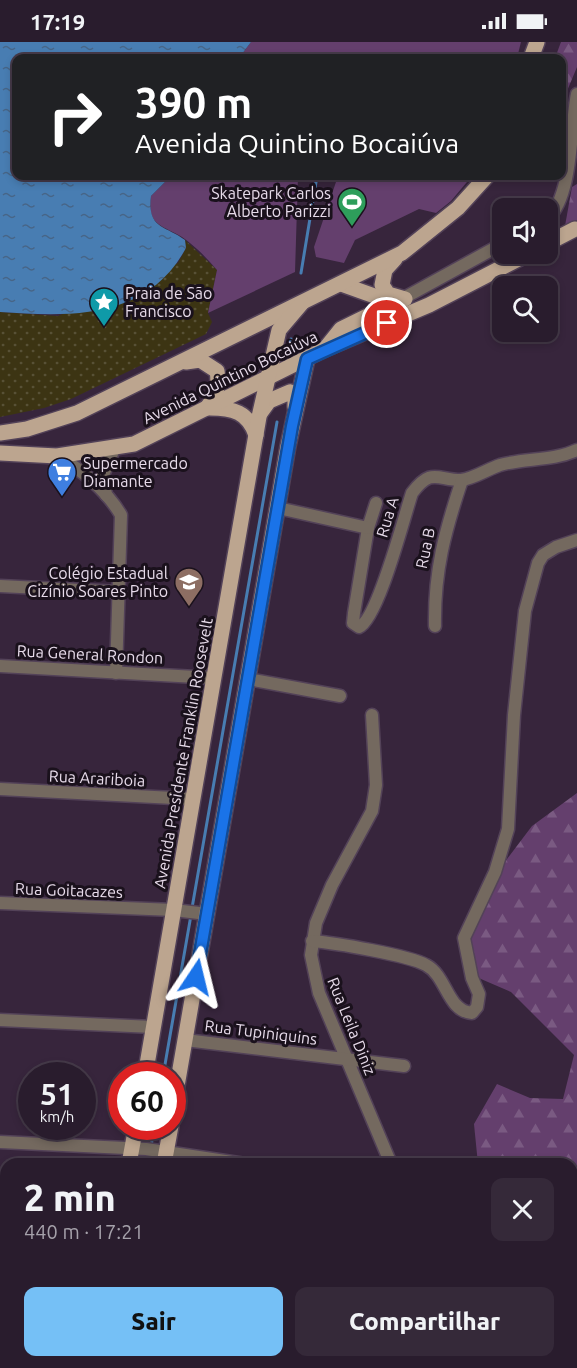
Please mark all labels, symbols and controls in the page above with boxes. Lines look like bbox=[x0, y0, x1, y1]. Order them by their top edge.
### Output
text: 17:19 bbox=[30, 9, 85, 34]
icon: right bbox=[36, 78, 114, 156]
text: 390 m bbox=[135, 79, 252, 126]
text: Avenida Quintino Bocaiúva bbox=[135, 128, 459, 158]
place label: Skatepark Carlos Alberto Parizzi bbox=[211, 184, 331, 220]
sports icon: Skatepark Carlos Alberto Parizzi bbox=[336, 186, 368, 228]
map controls bbox=[492, 198, 558, 342]
button: sound bbox=[492, 198, 558, 264]
button: search bbox=[492, 276, 558, 342]
place label: Praia de São Francisco bbox=[125, 284, 212, 320]
place icon: Praia de São Francisco bbox=[88, 286, 120, 328]
pin bbox=[361, 297, 412, 348]
icon: arrive bbox=[370, 306, 403, 339]
street label: Avenida Quintino Bocaiúva bbox=[140, 327, 320, 427]
place label: Supermercado Diamante bbox=[83, 454, 188, 490]
supermarket icon: Supermercado Diamante bbox=[46, 456, 78, 498]
street label: Rua A bbox=[372, 494, 402, 539]
street label: Rua B bbox=[412, 526, 438, 570]
place label: Colégio Estadual Cizínio Soares Pinto bbox=[27, 564, 168, 600]
school or university icon: Colégio Estadual Cizínio Soares Pinto bbox=[173, 566, 205, 608]
street label: Avenida Presidente Franklin Roosevelt bbox=[150, 616, 216, 890]
street label: Rua General Rondon bbox=[16, 641, 164, 667]
street label: Rua Arariboia bbox=[48, 766, 146, 790]
street label: Rua Goitacazes bbox=[15, 879, 123, 901]
position arrow bbox=[164, 945, 228, 1009]
street label: Rua Leila Diniz bbox=[324, 975, 380, 1077]
street label: Rua Tupiniquins bbox=[204, 1016, 318, 1048]
speed limit sign: 60 bbox=[108, 1062, 186, 1140]
text: 51 bbox=[40, 1077, 74, 1111]
text: km/h bbox=[40, 1108, 74, 1125]
text: 2 min bbox=[24, 1177, 116, 1218]
button: close bbox=[491, 1178, 554, 1241]
text: 440 m · 17:21 bbox=[24, 1220, 144, 1243]
button: Sair bbox=[24, 1287, 283, 1356]
button: Compartilhar bbox=[295, 1287, 554, 1356]

